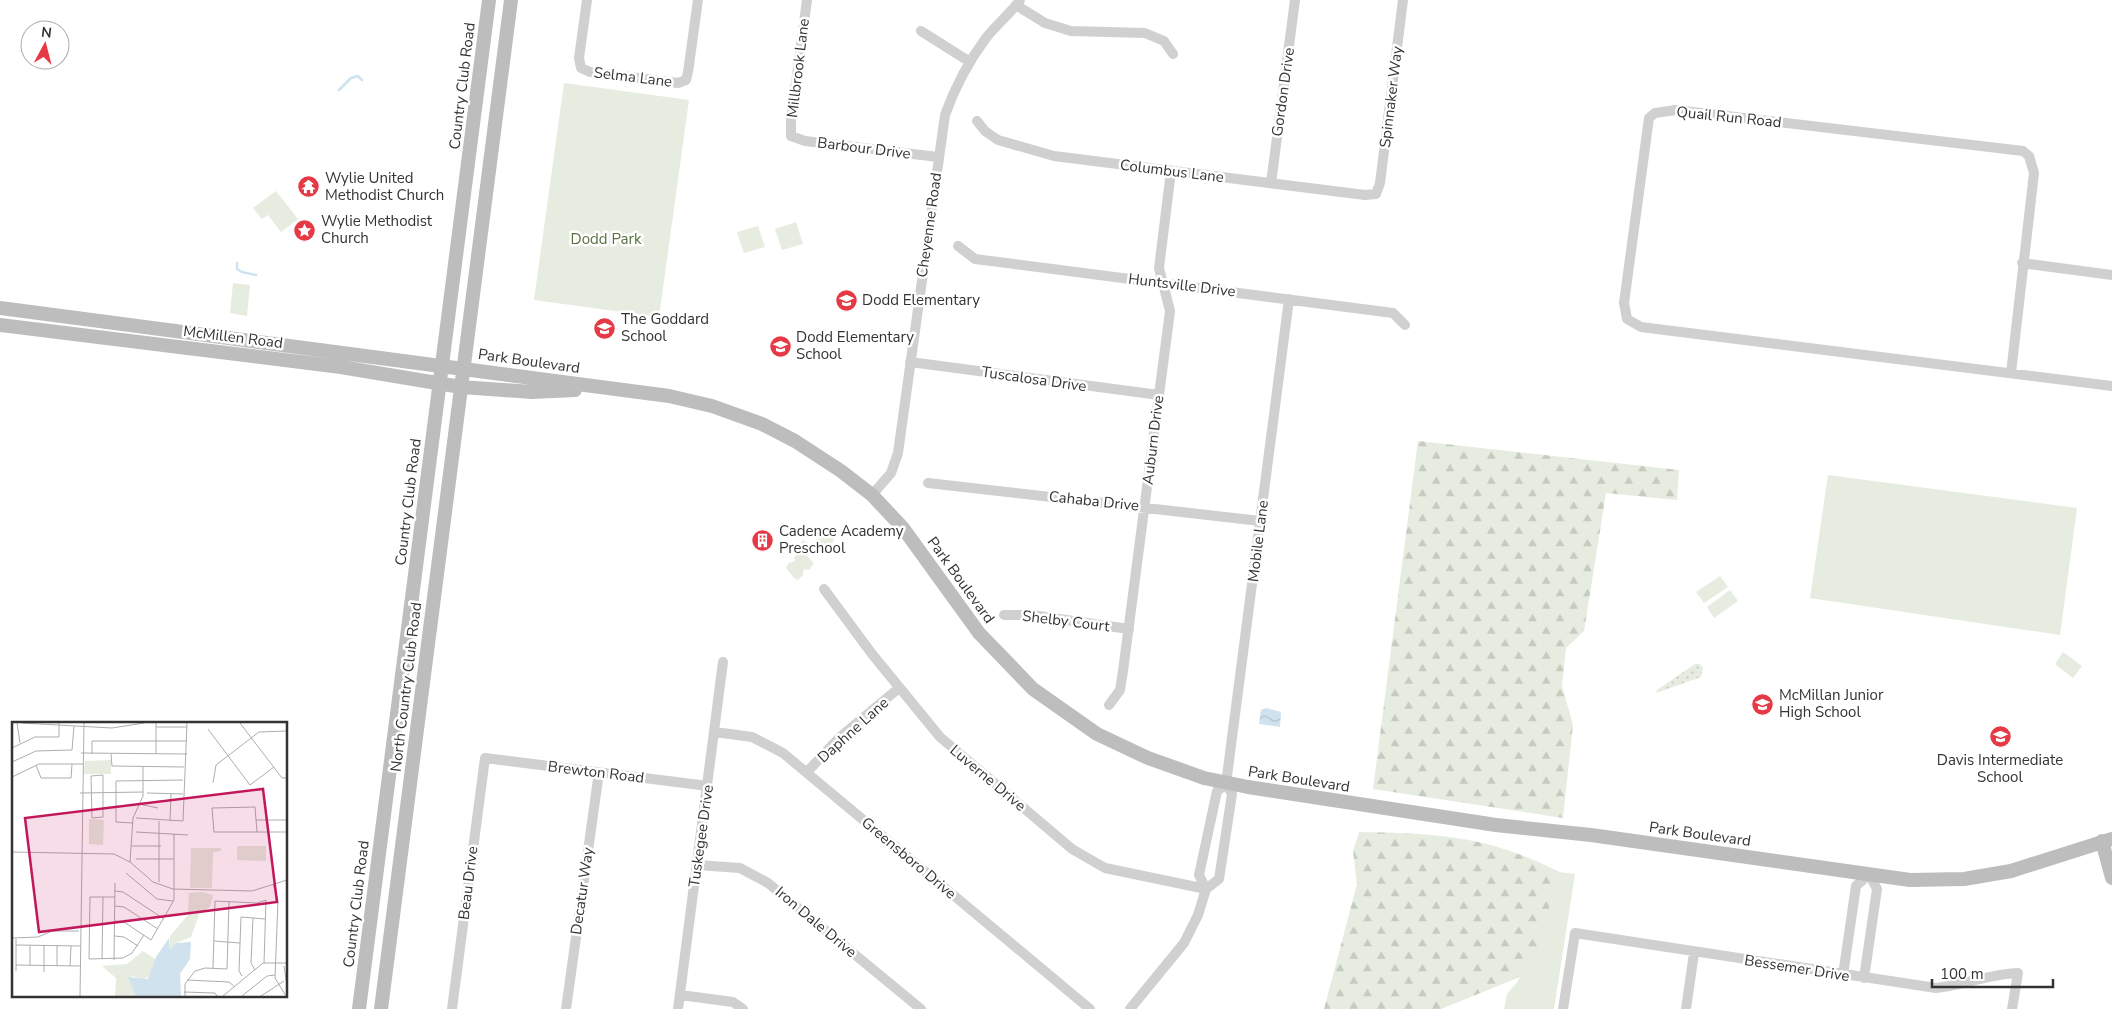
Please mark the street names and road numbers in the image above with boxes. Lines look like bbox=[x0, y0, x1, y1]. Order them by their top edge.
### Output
street label: Millbrook Lane bbox=[782, 17, 814, 119]
street label: Country Club Road bbox=[444, 21, 480, 151]
street label: Spinnaker Way bbox=[1375, 45, 1407, 149]
street label: Gordon Drive bbox=[1267, 46, 1299, 138]
street label: Selma Lane bbox=[593, 62, 673, 92]
street label: Quail Run Road bbox=[1676, 102, 1782, 132]
street label: Barbour Drive bbox=[816, 132, 912, 164]
street label: Columbus Lane bbox=[1119, 155, 1225, 187]
street label: Cheyenne Road bbox=[912, 171, 946, 279]
street label: Huntsville Drive bbox=[1127, 268, 1237, 302]
street label: McMillen Road bbox=[182, 321, 284, 353]
street label: Park Boulevard bbox=[477, 344, 581, 378]
street label: Tuscalosa Drive bbox=[980, 362, 1088, 396]
street label: Auburn Drive bbox=[1138, 394, 1168, 486]
street label: Country Club Road bbox=[390, 437, 426, 567]
street label: Cahaba Drive bbox=[1048, 486, 1140, 516]
street label: Mobile Lane bbox=[1243, 499, 1273, 583]
street label: Park Boulevard bbox=[923, 533, 999, 627]
street label: North Country Club Road bbox=[386, 601, 426, 773]
street label: Shelby Court bbox=[1021, 606, 1111, 636]
street label: Daphne Lane bbox=[813, 693, 893, 767]
street label: Luverne Drive bbox=[946, 740, 1030, 816]
street label: Brewton Road bbox=[547, 756, 645, 788]
street label: Park Boulevard bbox=[1247, 761, 1351, 797]
street label: Tuskegee Drive bbox=[684, 784, 718, 888]
street label: Greensboro Drive bbox=[857, 812, 961, 904]
street label: Park Boulevard bbox=[1648, 817, 1752, 851]
street label: Country Club Road bbox=[338, 839, 374, 969]
street label: Beau Drive bbox=[454, 845, 482, 921]
street label: Decatur Way bbox=[566, 846, 598, 936]
street label: Iron Dale Drive bbox=[771, 882, 861, 962]
street label: Bessemer Drive bbox=[1743, 950, 1851, 986]

